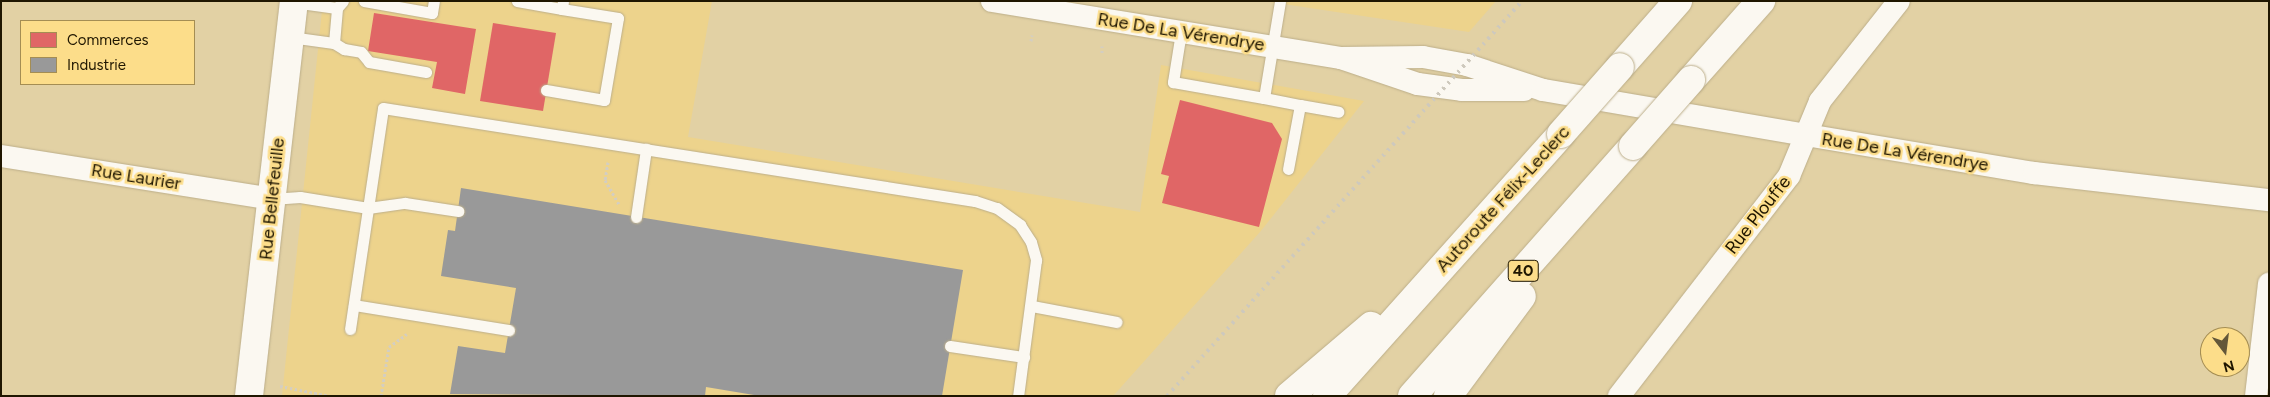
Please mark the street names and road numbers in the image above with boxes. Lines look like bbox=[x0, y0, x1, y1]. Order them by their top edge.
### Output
street label: Rue De La Vérendrye bbox=[1096, 8, 1266, 56]
street label: Autoroute Félix-Leclerc bbox=[1432, 121, 1574, 277]
street label: Rue De La Vérendrye bbox=[1820, 128, 1990, 176]
street label: Rue Bellefeuille bbox=[255, 137, 289, 261]
street label: Rue Laurier bbox=[90, 159, 182, 195]
street label: Rue Plouffe bbox=[1721, 172, 1795, 258]
road number: 40 bbox=[1507, 258, 1539, 284]

